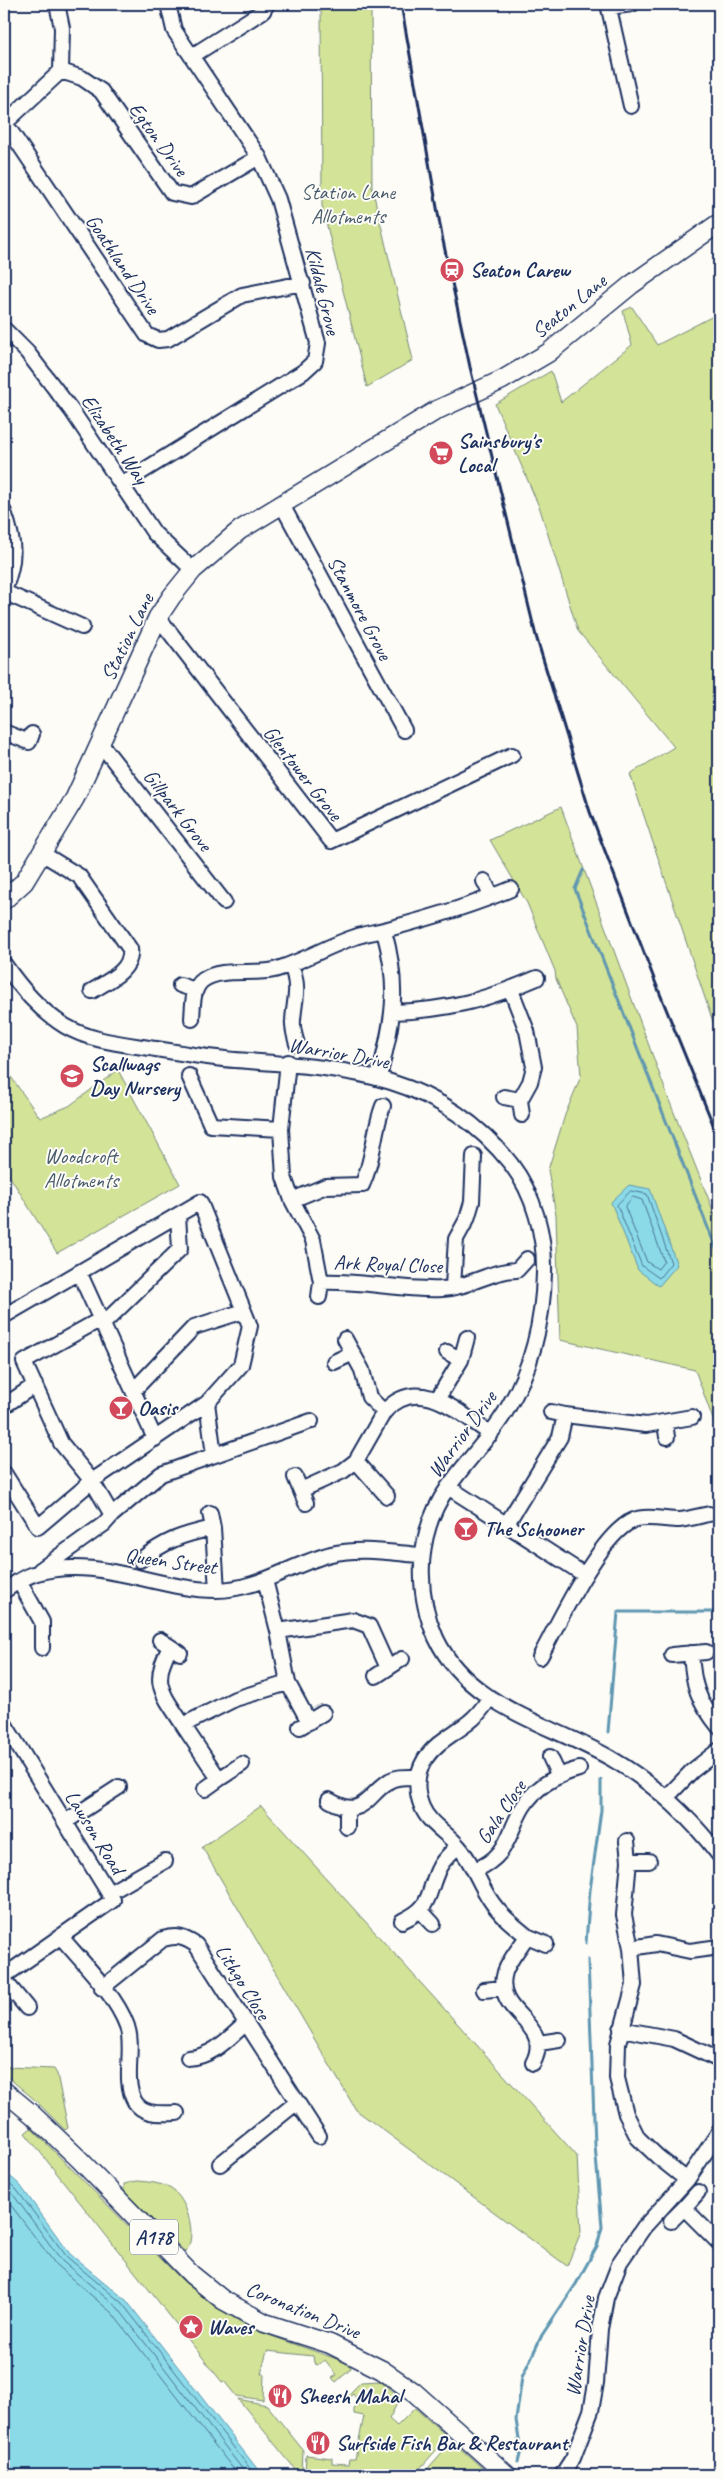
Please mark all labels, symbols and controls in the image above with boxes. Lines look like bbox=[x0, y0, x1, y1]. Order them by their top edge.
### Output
street label: Egton Drive bbox=[123, 97, 195, 182]
park label: Station Lane Allotments bbox=[301, 179, 396, 229]
street label: Goathland Drive bbox=[80, 209, 167, 320]
street label: Kildale Grove bbox=[300, 245, 347, 339]
station icon: Seaton Carew bbox=[439, 257, 465, 283]
place label: Seaton Carew bbox=[470, 257, 572, 283]
street label: Seaton Lane bbox=[526, 267, 612, 344]
street label: Elizabeth Way bbox=[76, 389, 155, 490]
place label: Sainsbury's Local bbox=[458, 428, 543, 478]
supermarket icon: Sainsbury's Local bbox=[428, 440, 454, 466]
street label: Stanmore Grove bbox=[322, 552, 399, 665]
street label: Station Lane bbox=[95, 588, 160, 685]
street label: Glentower Grove bbox=[258, 720, 349, 827]
street label: Gillpark Grove bbox=[138, 764, 219, 858]
street label: Warrior Drive bbox=[287, 1031, 392, 1075]
place label: Scallwags Day Nursery bbox=[90, 1051, 182, 1102]
school or university icon: Scallwags Day Nursery bbox=[59, 1063, 85, 1089]
park label: Woodcroft Allotments bbox=[44, 1143, 120, 1193]
street label: Ark Royal Close bbox=[333, 1249, 445, 1279]
street label: Warrior Drive bbox=[422, 1385, 503, 1483]
bar icon: Oasis bbox=[108, 1395, 134, 1421]
place label: Oasis bbox=[138, 1395, 179, 1421]
bar icon: The Schooner bbox=[453, 1516, 479, 1542]
place label: The Schooner bbox=[484, 1516, 586, 1542]
street label: Queen Street bbox=[124, 1542, 220, 1581]
street label: Gala Close bbox=[470, 1773, 533, 1849]
street label: Lawson Road bbox=[59, 1785, 133, 1882]
street label: Lithgo Close bbox=[210, 1939, 278, 2027]
road number: A178 bbox=[130, 2220, 178, 2254]
street label: Coronation Drive bbox=[242, 2275, 366, 2345]
street label: Warrior Drive bbox=[559, 2293, 601, 2398]
place icon: Waves bbox=[178, 2314, 204, 2340]
place label: Waves bbox=[208, 2314, 256, 2340]
restaurant icon: Sheesh Mahal bbox=[267, 2383, 293, 2409]
place label: Sheesh Mahal bbox=[298, 2383, 406, 2409]
restaurant icon: Surfside Fish Bar & Restaurant bbox=[305, 2430, 331, 2456]
place label: Surfside Fish Bar & Restaurant bbox=[336, 2430, 570, 2456]

